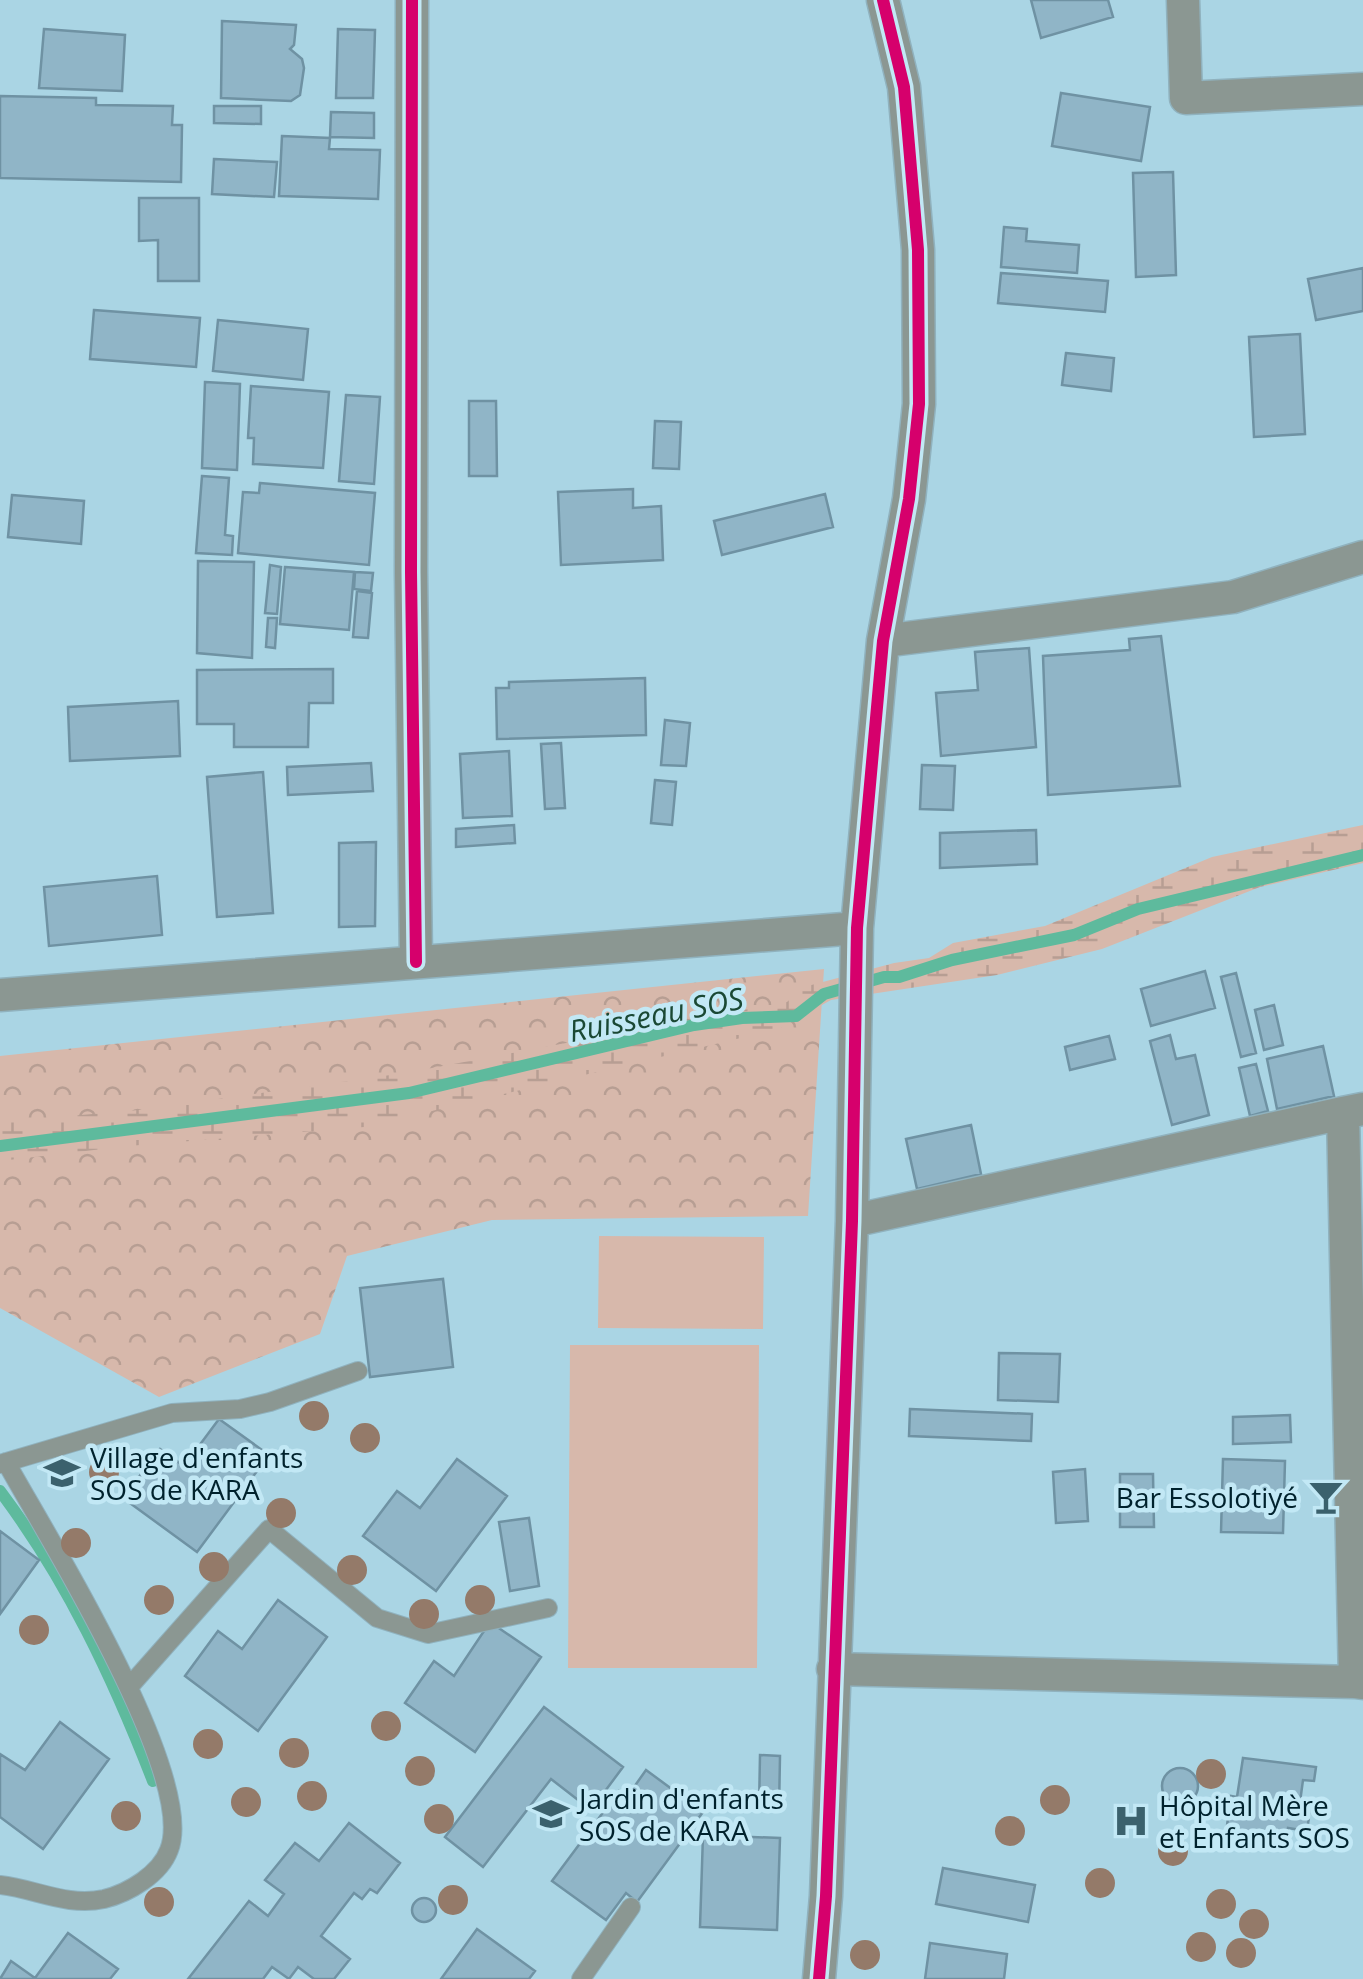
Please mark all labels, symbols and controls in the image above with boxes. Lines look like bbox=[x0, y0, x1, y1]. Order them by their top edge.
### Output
water label: Ruisseau SOS bbox=[565, 977, 748, 1051]
place label: Village d'enfants SOS de KARA bbox=[90, 1438, 303, 1508]
school or university icon: Village d'enfants SOS de KARA bbox=[43, 1454, 81, 1492]
place label: Bar Essolotiyé bbox=[1116, 1478, 1298, 1516]
bar icon: Bar Essolotiyé bbox=[1307, 1478, 1345, 1516]
place label: Jardin d'enfants SOS de KARA bbox=[576, 1779, 784, 1849]
place label: Hôpital Mère et Enfants SOS bbox=[1159, 1786, 1350, 1856]
school or university icon: Jardin d'enfants SOS de KARA bbox=[532, 1795, 570, 1833]
hospital icon: Hôpital Mère et Enfants SOS bbox=[1112, 1802, 1150, 1840]

